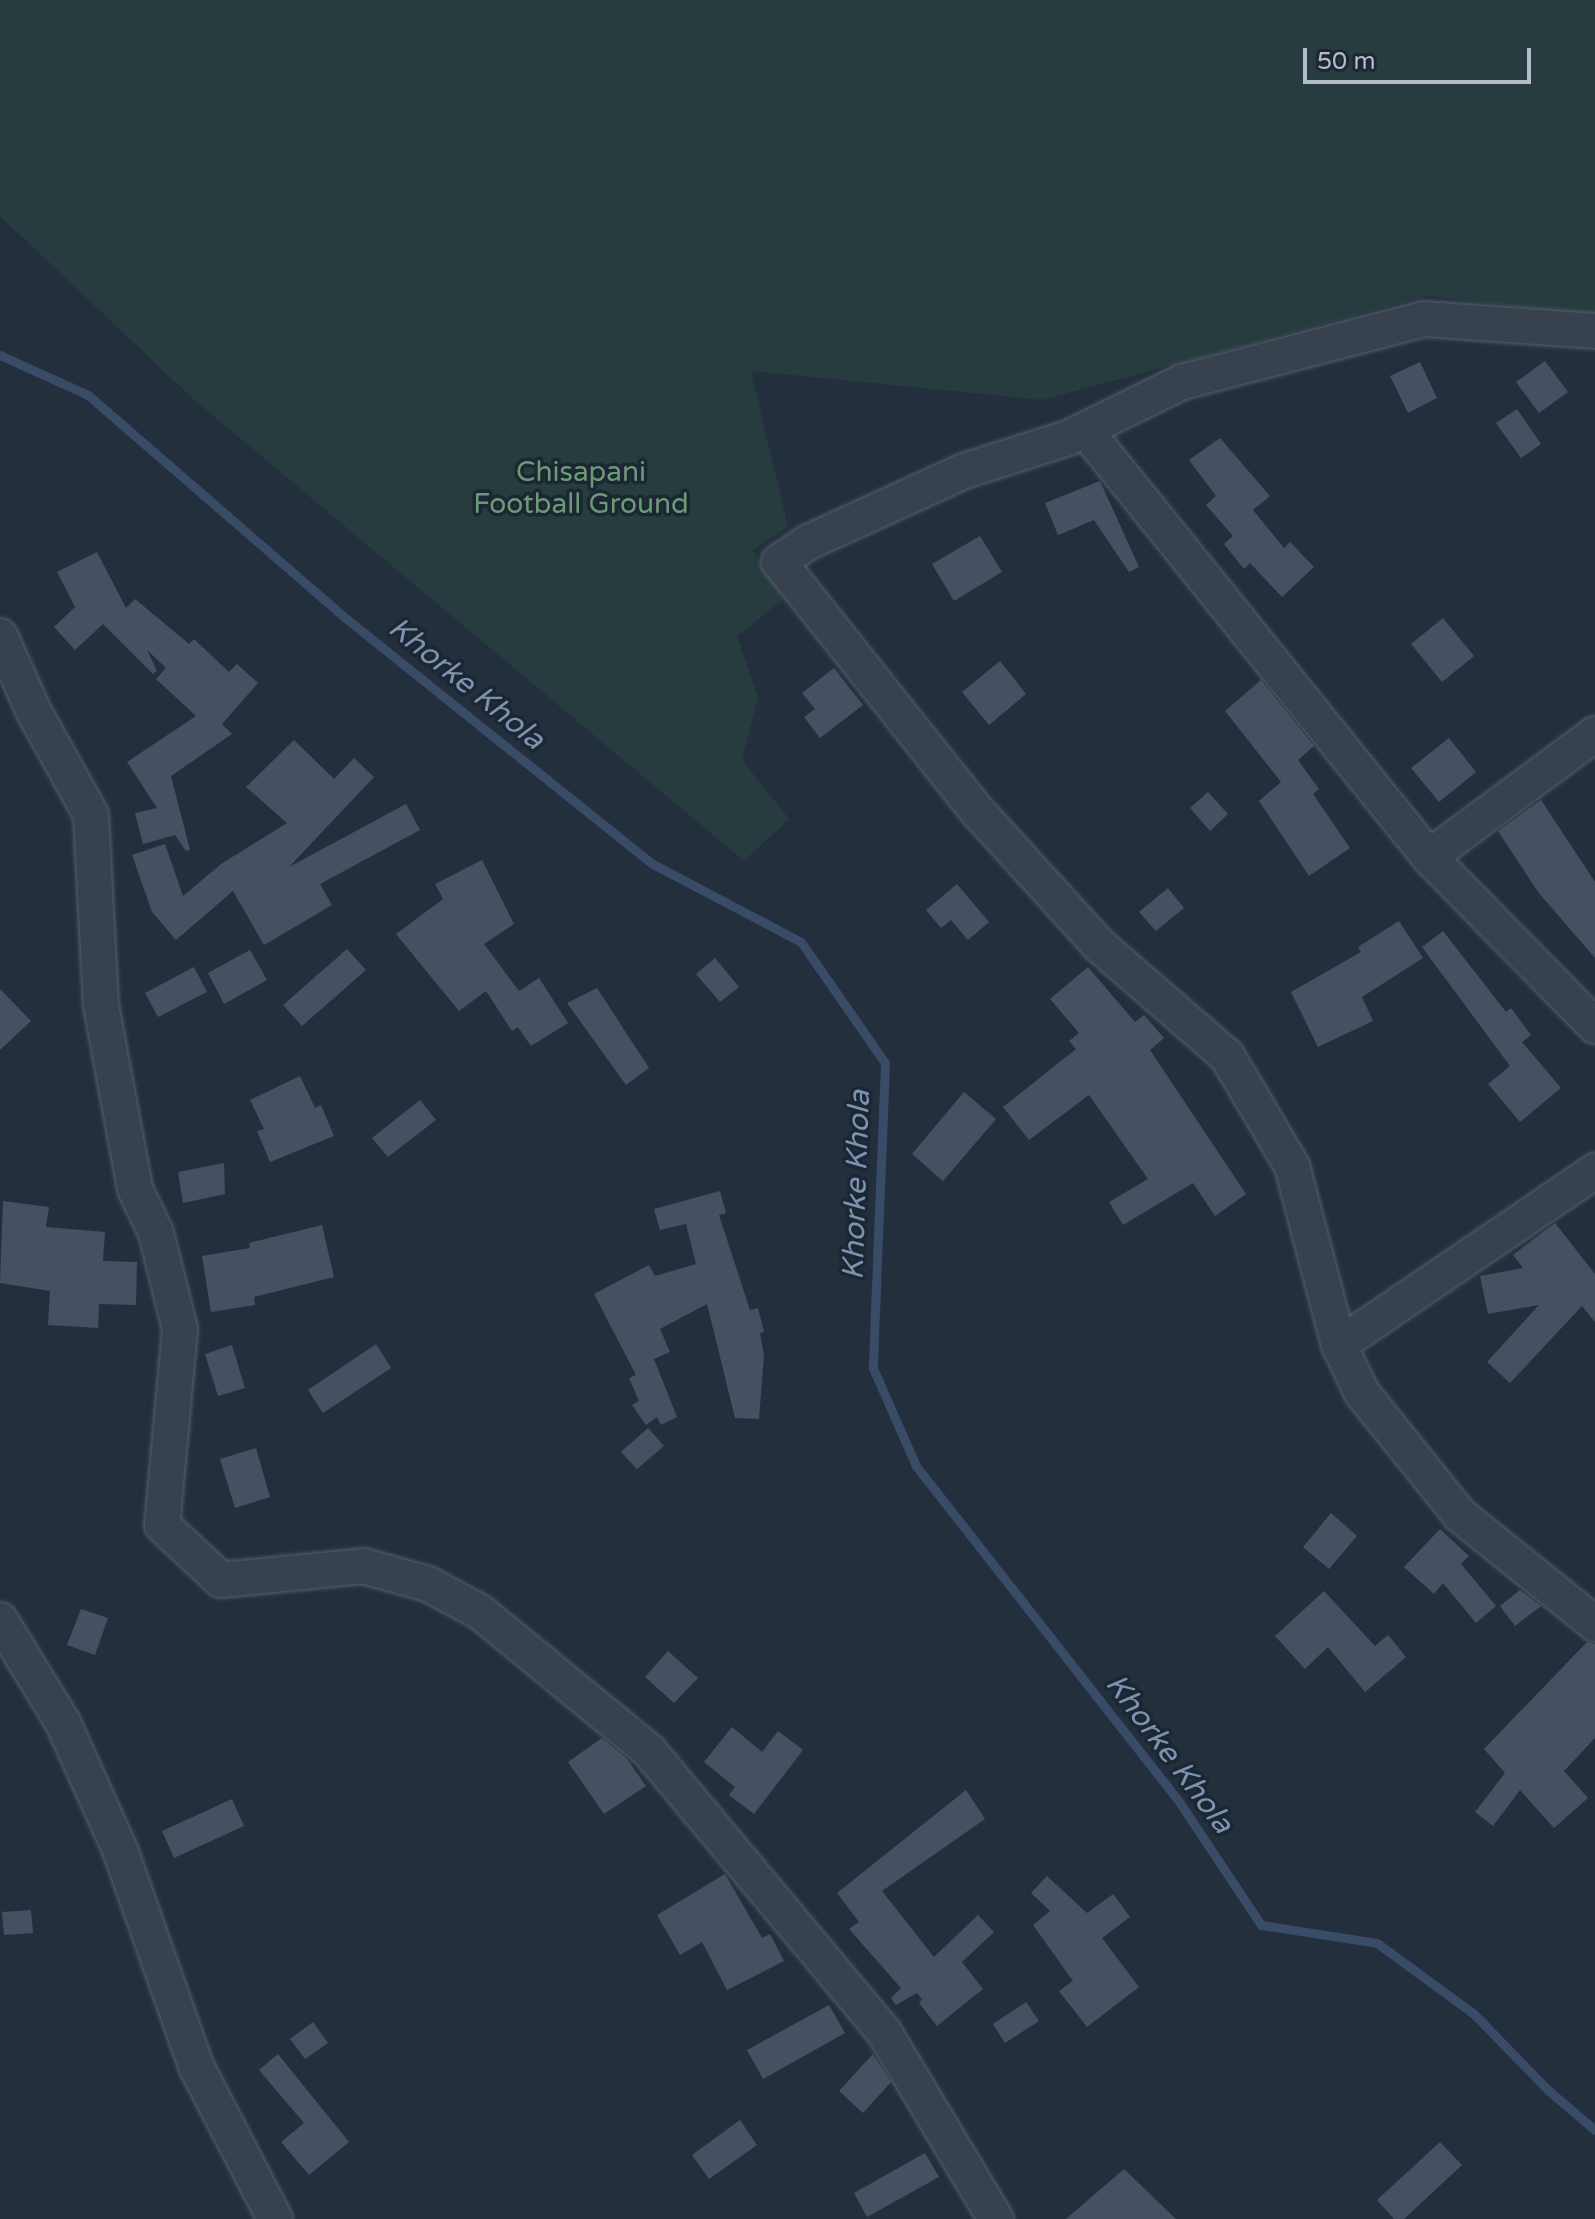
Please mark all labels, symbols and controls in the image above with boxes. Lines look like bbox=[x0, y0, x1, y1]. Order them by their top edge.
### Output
scale bar bbox=[1307, 32, 1535, 82]
text: 50 m bbox=[1317, 47, 1375, 76]
park label: Chisapani Football Ground bbox=[473, 455, 689, 521]
water label: Khorke Khola bbox=[381, 610, 551, 758]
water label: Khorke Khola bbox=[836, 1089, 878, 1281]
water label: Khorke Khola bbox=[1097, 1667, 1241, 1841]

